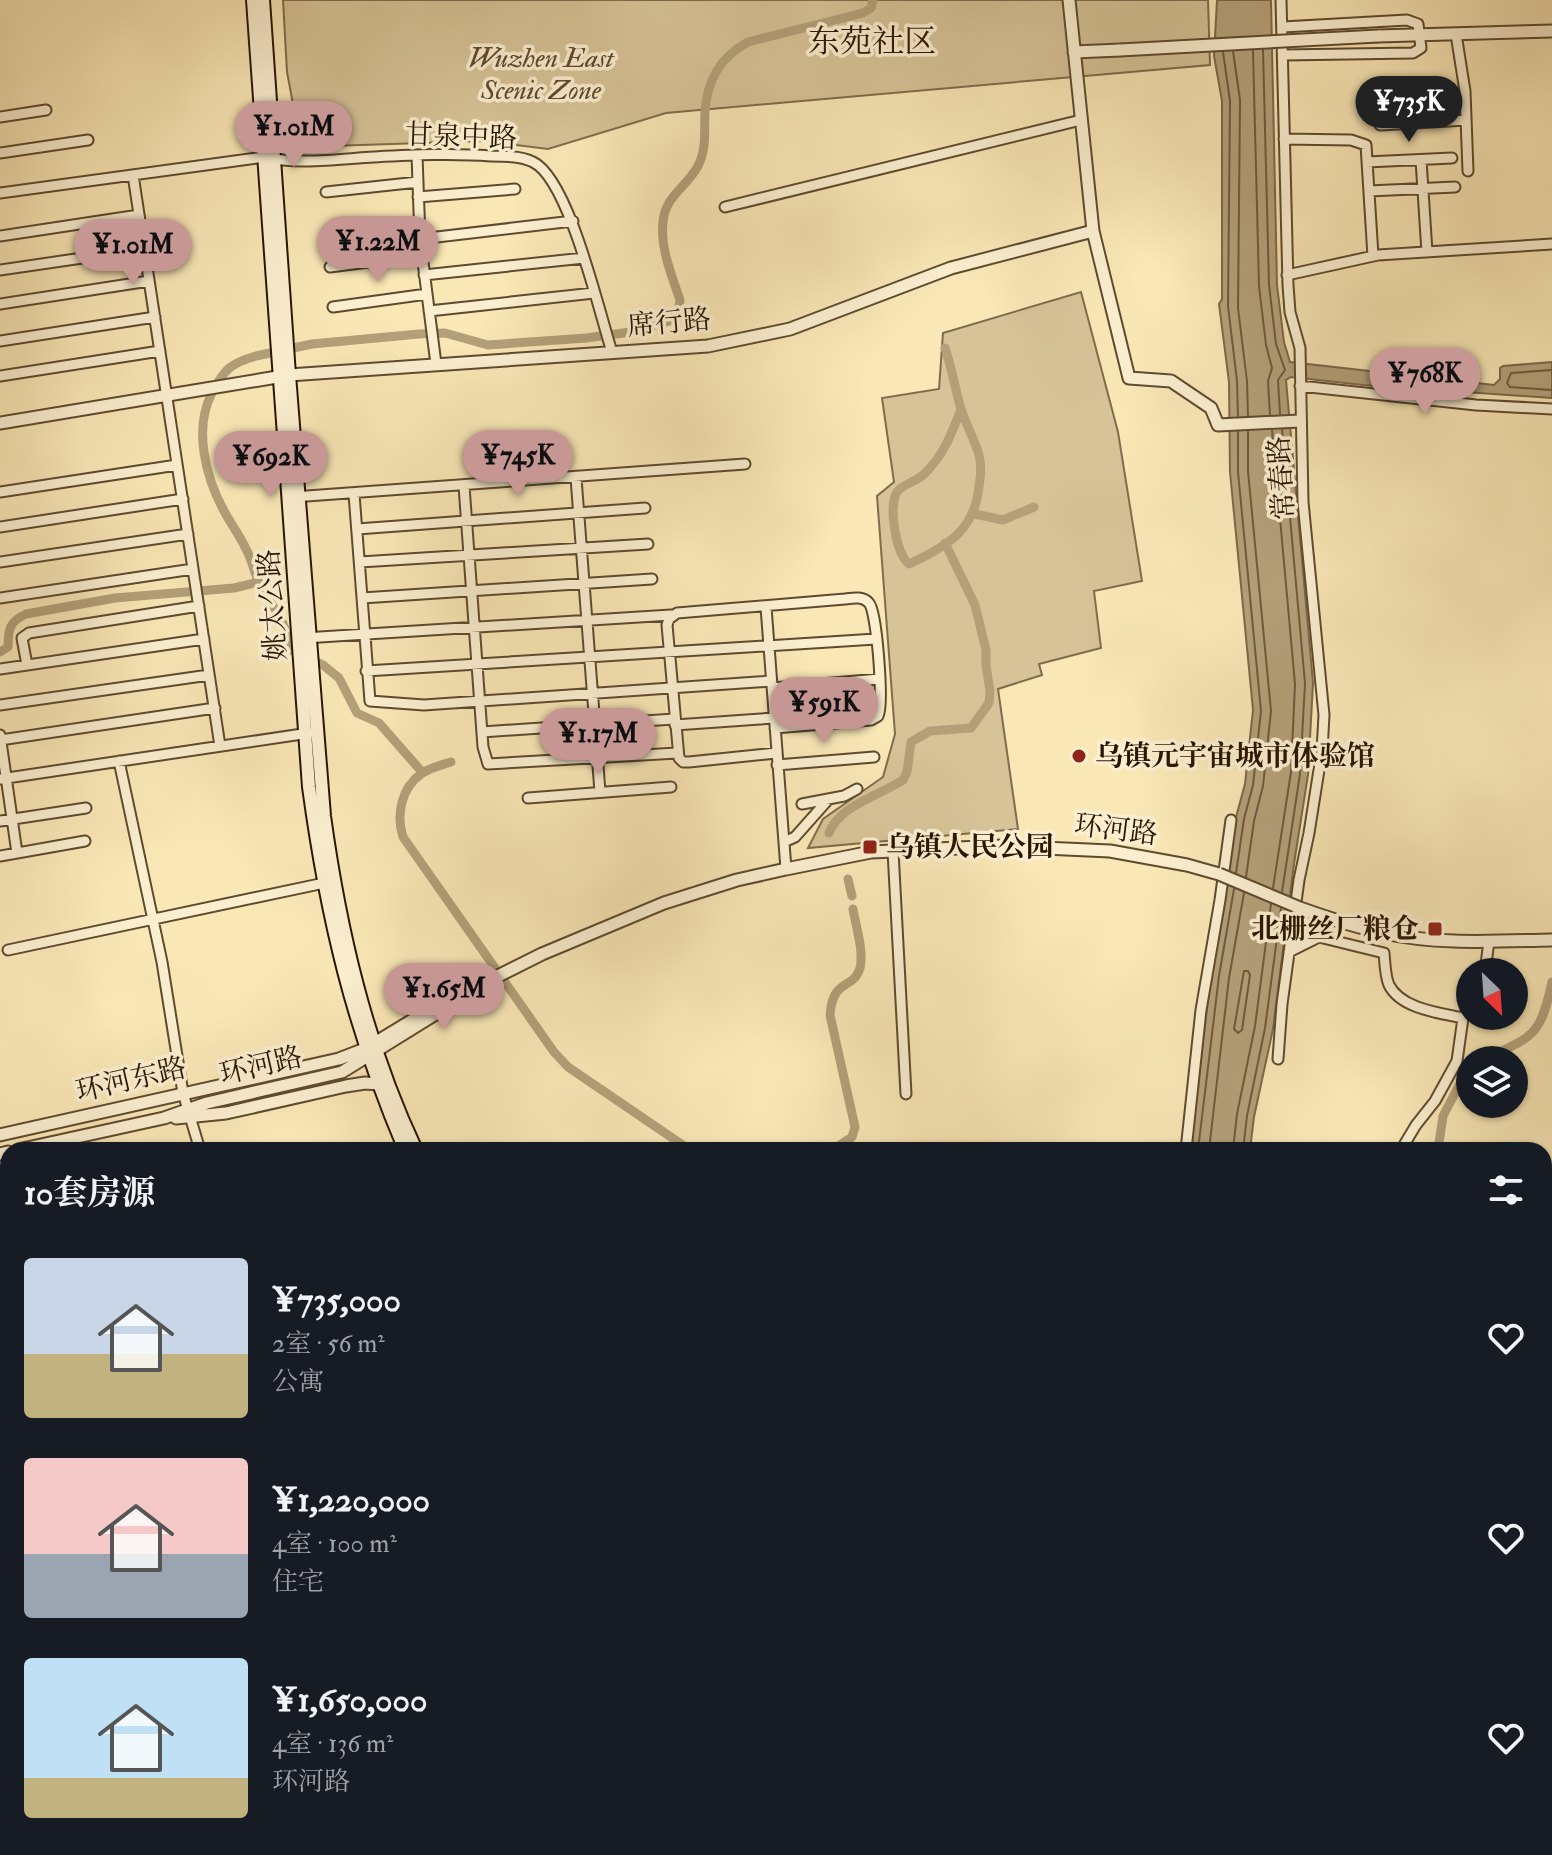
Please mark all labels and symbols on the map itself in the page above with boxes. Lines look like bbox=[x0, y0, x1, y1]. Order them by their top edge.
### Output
district label: 东苑社区 bbox=[808, 22, 936, 62]
park label: Wuzhen East Scenic Zone bbox=[468, 41, 616, 108]
pin: ¥735K bbox=[1353, 76, 1465, 144]
pin: ¥1.01M bbox=[229, 101, 359, 169]
street label: 甘泉中路 bbox=[404, 118, 518, 156]
pin: ¥1.22M bbox=[313, 216, 443, 284]
pin: ¥1.01M bbox=[68, 219, 198, 287]
street label: 席行路 bbox=[626, 302, 712, 344]
pin: ¥768K bbox=[1369, 348, 1481, 416]
pin: ¥745K bbox=[462, 430, 574, 498]
pin: ¥692K bbox=[215, 431, 327, 499]
street label: 常春路 bbox=[1262, 435, 1302, 521]
street label: 姚太公路 bbox=[252, 548, 294, 662]
pin: ¥591K bbox=[768, 677, 880, 745]
pin: ¥1.17M bbox=[533, 708, 663, 776]
place label: 乌镇元宇宙城市体验馆 bbox=[1095, 739, 1375, 774]
marker: 乌镇元宇宙城市体验馆 bbox=[1070, 747, 1088, 765]
street label: 环河路 bbox=[1072, 808, 1160, 852]
place label: 乌镇人民公园 bbox=[886, 830, 1054, 865]
marker: 乌镇人民公园 bbox=[861, 838, 879, 856]
place label: 北栅丝厂粮仓 bbox=[1251, 912, 1419, 947]
marker: 北栅丝厂粮仓 bbox=[1426, 920, 1444, 938]
north arrow bbox=[1456, 958, 1528, 1030]
pin: ¥1.65M bbox=[379, 963, 509, 1031]
street label: 环河路 bbox=[216, 1039, 306, 1093]
street label: 环河东路 bbox=[72, 1050, 190, 1110]

